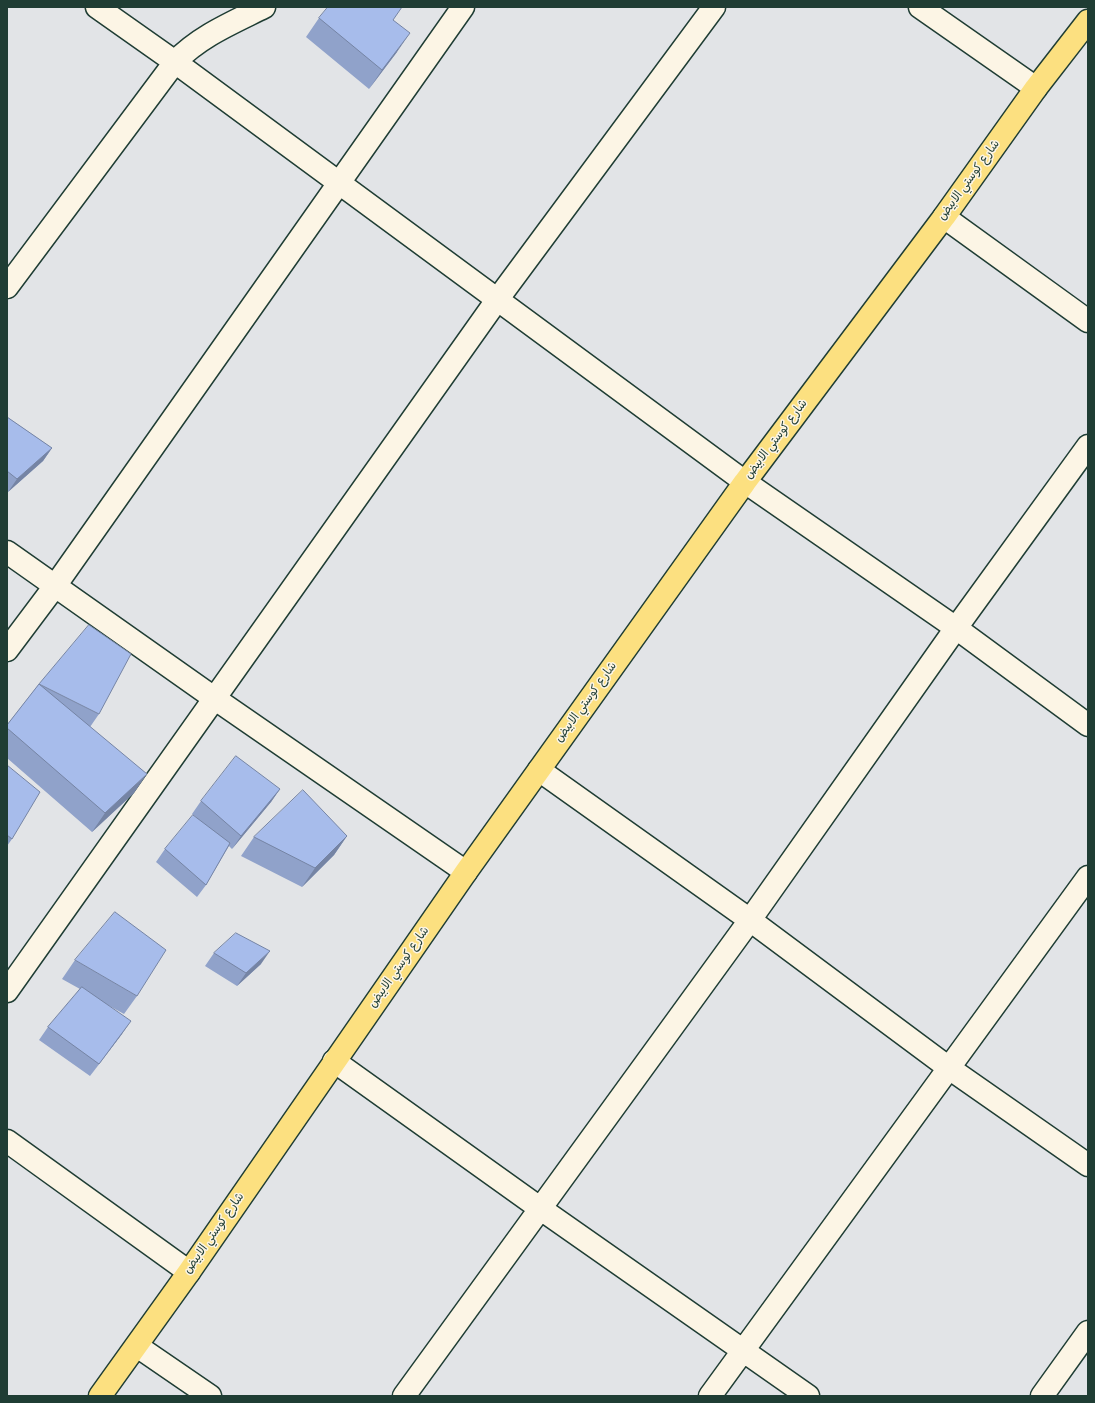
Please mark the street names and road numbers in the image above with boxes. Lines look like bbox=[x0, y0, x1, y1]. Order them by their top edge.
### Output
street label: شارع كوستي الابيض bbox=[936, 138, 1004, 224]
street label: شارع كوستي الابيض bbox=[742, 397, 812, 483]
street label: شارع كوستي الابيض bbox=[553, 660, 621, 746]
street label: شارع كوستي الابيض bbox=[367, 925, 433, 1011]
street label: شارع كوستي الابيض bbox=[182, 1191, 248, 1277]

